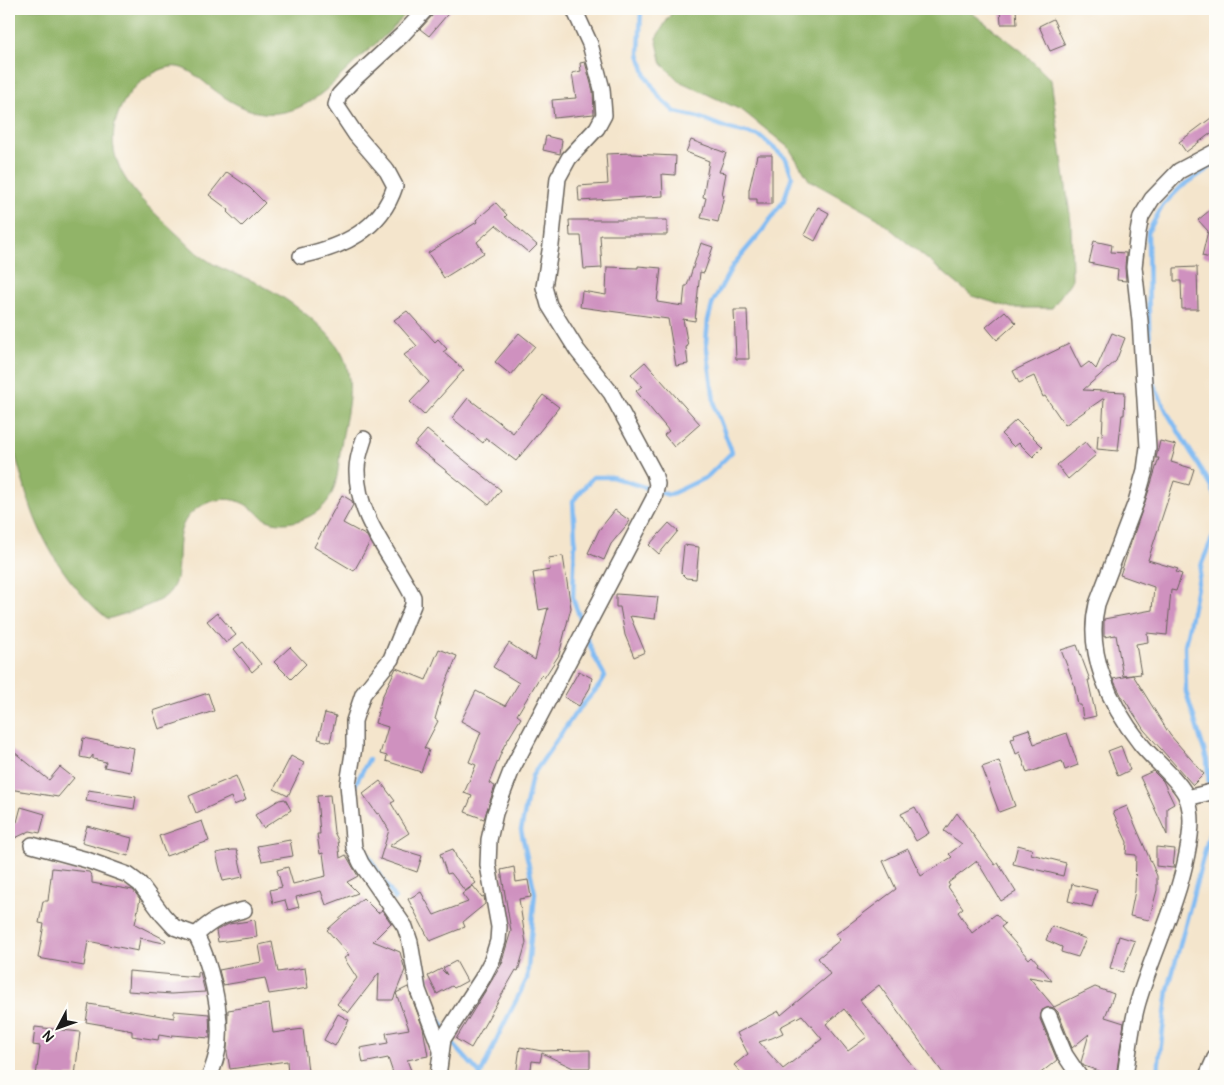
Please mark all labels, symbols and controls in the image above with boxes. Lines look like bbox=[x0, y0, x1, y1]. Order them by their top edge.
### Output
north arrow bbox=[32, 1002, 82, 1052]
text: N bbox=[39, 1027, 58, 1045]

